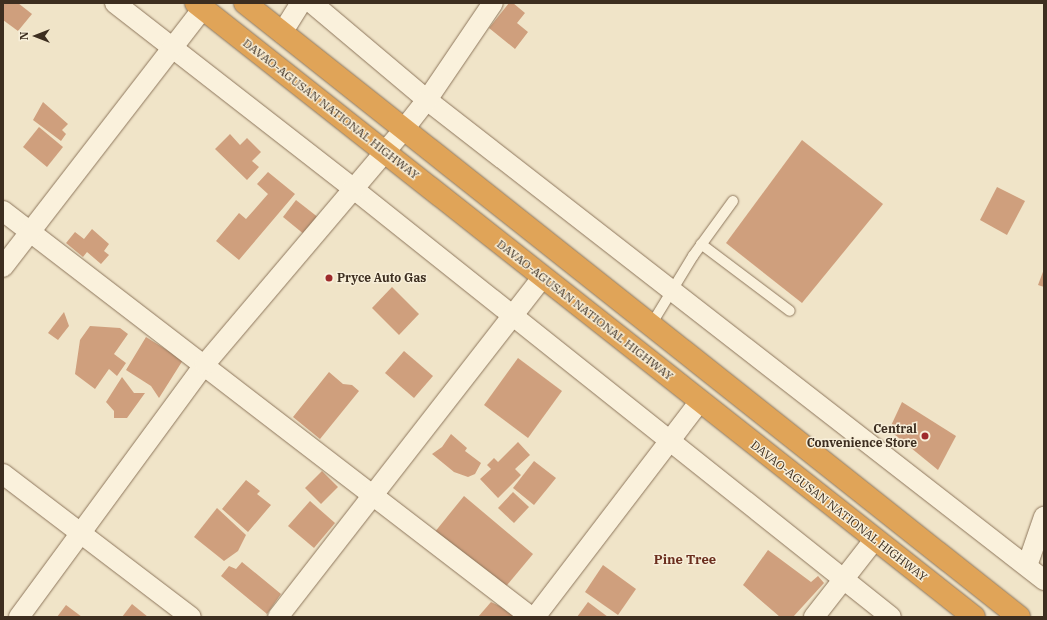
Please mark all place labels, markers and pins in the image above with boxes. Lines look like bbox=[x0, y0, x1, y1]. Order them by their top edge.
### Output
place label: Pryce Auto Gas bbox=[337, 271, 426, 285]
marker: Pryce Auto Gas bbox=[324, 273, 334, 283]
place label: Central Convenience Store bbox=[807, 422, 917, 450]
marker: Central Convenience Store bbox=[920, 431, 930, 441]

